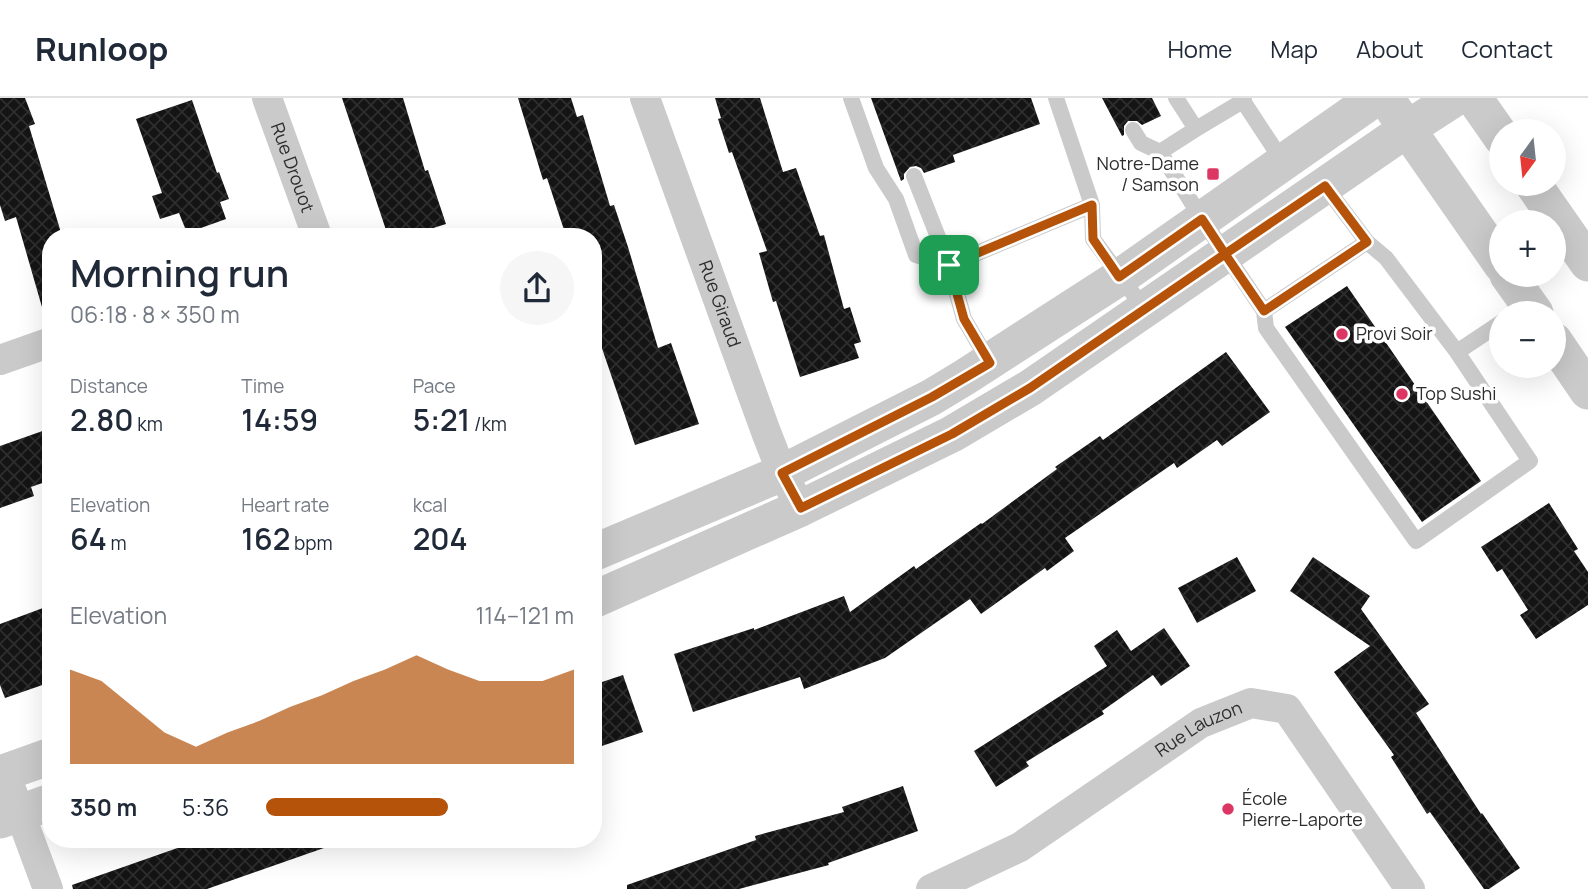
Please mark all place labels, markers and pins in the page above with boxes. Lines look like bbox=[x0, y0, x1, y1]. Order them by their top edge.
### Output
place label: Notre-Dame / Samson bbox=[1097, 151, 1199, 196]
marker: Notre-Dame / Samson bbox=[1205, 166, 1221, 182]
pin bbox=[919, 235, 979, 295]
place label: Provi Soir bbox=[1356, 321, 1433, 345]
marker: Provi Soir bbox=[1334, 326, 1350, 342]
place label: Top Sushi bbox=[1416, 381, 1496, 405]
marker: Top Sushi bbox=[1394, 386, 1410, 402]
place label: École Pierre-Laporte bbox=[1242, 786, 1363, 831]
marker: École Pierre-Laporte bbox=[1220, 801, 1236, 817]

